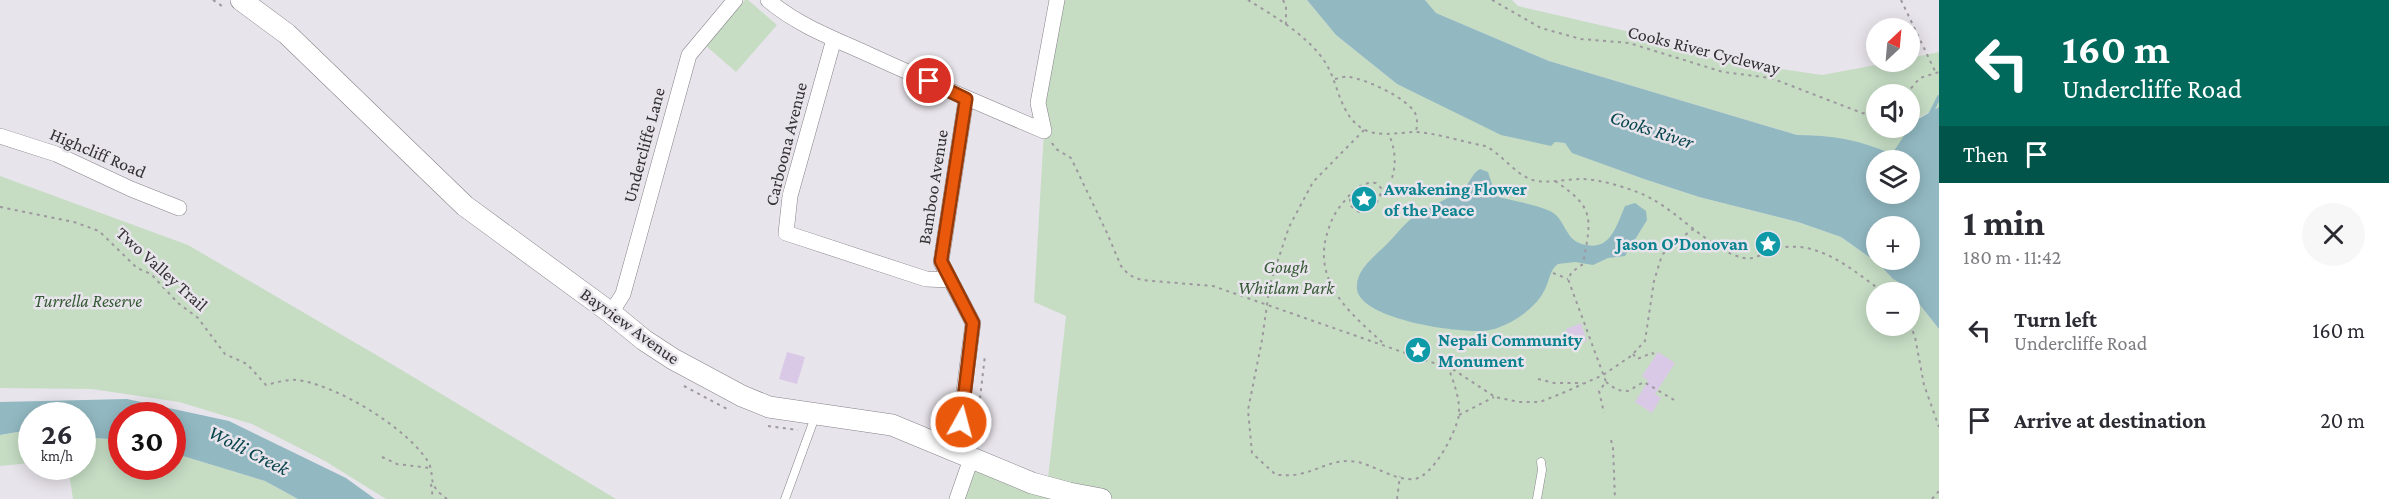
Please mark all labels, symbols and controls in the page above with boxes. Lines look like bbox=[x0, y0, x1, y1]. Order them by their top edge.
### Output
north arrow bbox=[1866, 18, 1920, 72]
map controls bbox=[1866, 18, 1920, 336]
street label: Cooks River Cycleway bbox=[1626, 21, 1783, 79]
icon: left bbox=[1963, 24, 2041, 102]
text: 160 m bbox=[2062, 25, 2170, 72]
pin bbox=[903, 55, 954, 106]
icon: arrive bbox=[912, 64, 945, 97]
text: Undercliffe Road bbox=[2062, 74, 2242, 104]
street label: Carboona Avenue bbox=[761, 80, 811, 208]
button: sound bbox=[1866, 84, 1920, 138]
street label: Undercliffe Lane bbox=[619, 85, 669, 205]
water label: Cooks River bbox=[1607, 105, 1698, 153]
street label: Highcliff Road bbox=[47, 124, 149, 182]
street label: Bamboo Avenue bbox=[914, 128, 952, 246]
icon: arrive bbox=[2020, 138, 2053, 171]
text: Then bbox=[1963, 142, 2008, 167]
button: layers bbox=[1866, 150, 1920, 204]
place label: Awakening Flower of the Peace bbox=[1383, 179, 1527, 220]
place icon: Awakening Flower of the Peace bbox=[1349, 184, 1379, 214]
text: 1 min bbox=[1963, 203, 2045, 243]
button: close bbox=[2302, 203, 2365, 266]
button: + bbox=[1866, 216, 1920, 270]
street label: Two Valley Trail bbox=[112, 223, 212, 315]
place icon: Jason O’Donovan bbox=[1753, 229, 1783, 259]
place label: Jason O’Donovan bbox=[1614, 234, 1749, 254]
text: 180 m · 11:42 bbox=[1963, 246, 2061, 268]
park label: Gough Whitlam Park bbox=[1238, 257, 1335, 298]
button: − bbox=[1866, 282, 1920, 336]
street label: Bayview Avenue bbox=[577, 283, 683, 369]
park label: Turrella Reserve bbox=[34, 291, 142, 311]
text: Turn left bbox=[2014, 307, 2097, 332]
icon: left bbox=[1963, 314, 1996, 347]
text: 160 m bbox=[2312, 318, 2365, 343]
place label: Nepali Community Monument bbox=[1438, 330, 1583, 371]
text: Undercliffe Road bbox=[2014, 332, 2147, 354]
place icon: Nepali Community Monument bbox=[1403, 335, 1433, 365]
position arrow bbox=[929, 390, 993, 454]
speed limit sign: 30 bbox=[108, 402, 186, 480]
icon: arrive bbox=[1963, 404, 1996, 437]
text: Arrive at destination bbox=[2014, 408, 2206, 433]
text: 20 m bbox=[2320, 408, 2365, 433]
text: 26 bbox=[41, 417, 73, 450]
water label: Wolli Creek bbox=[205, 420, 294, 480]
text: km/h bbox=[41, 448, 73, 464]

